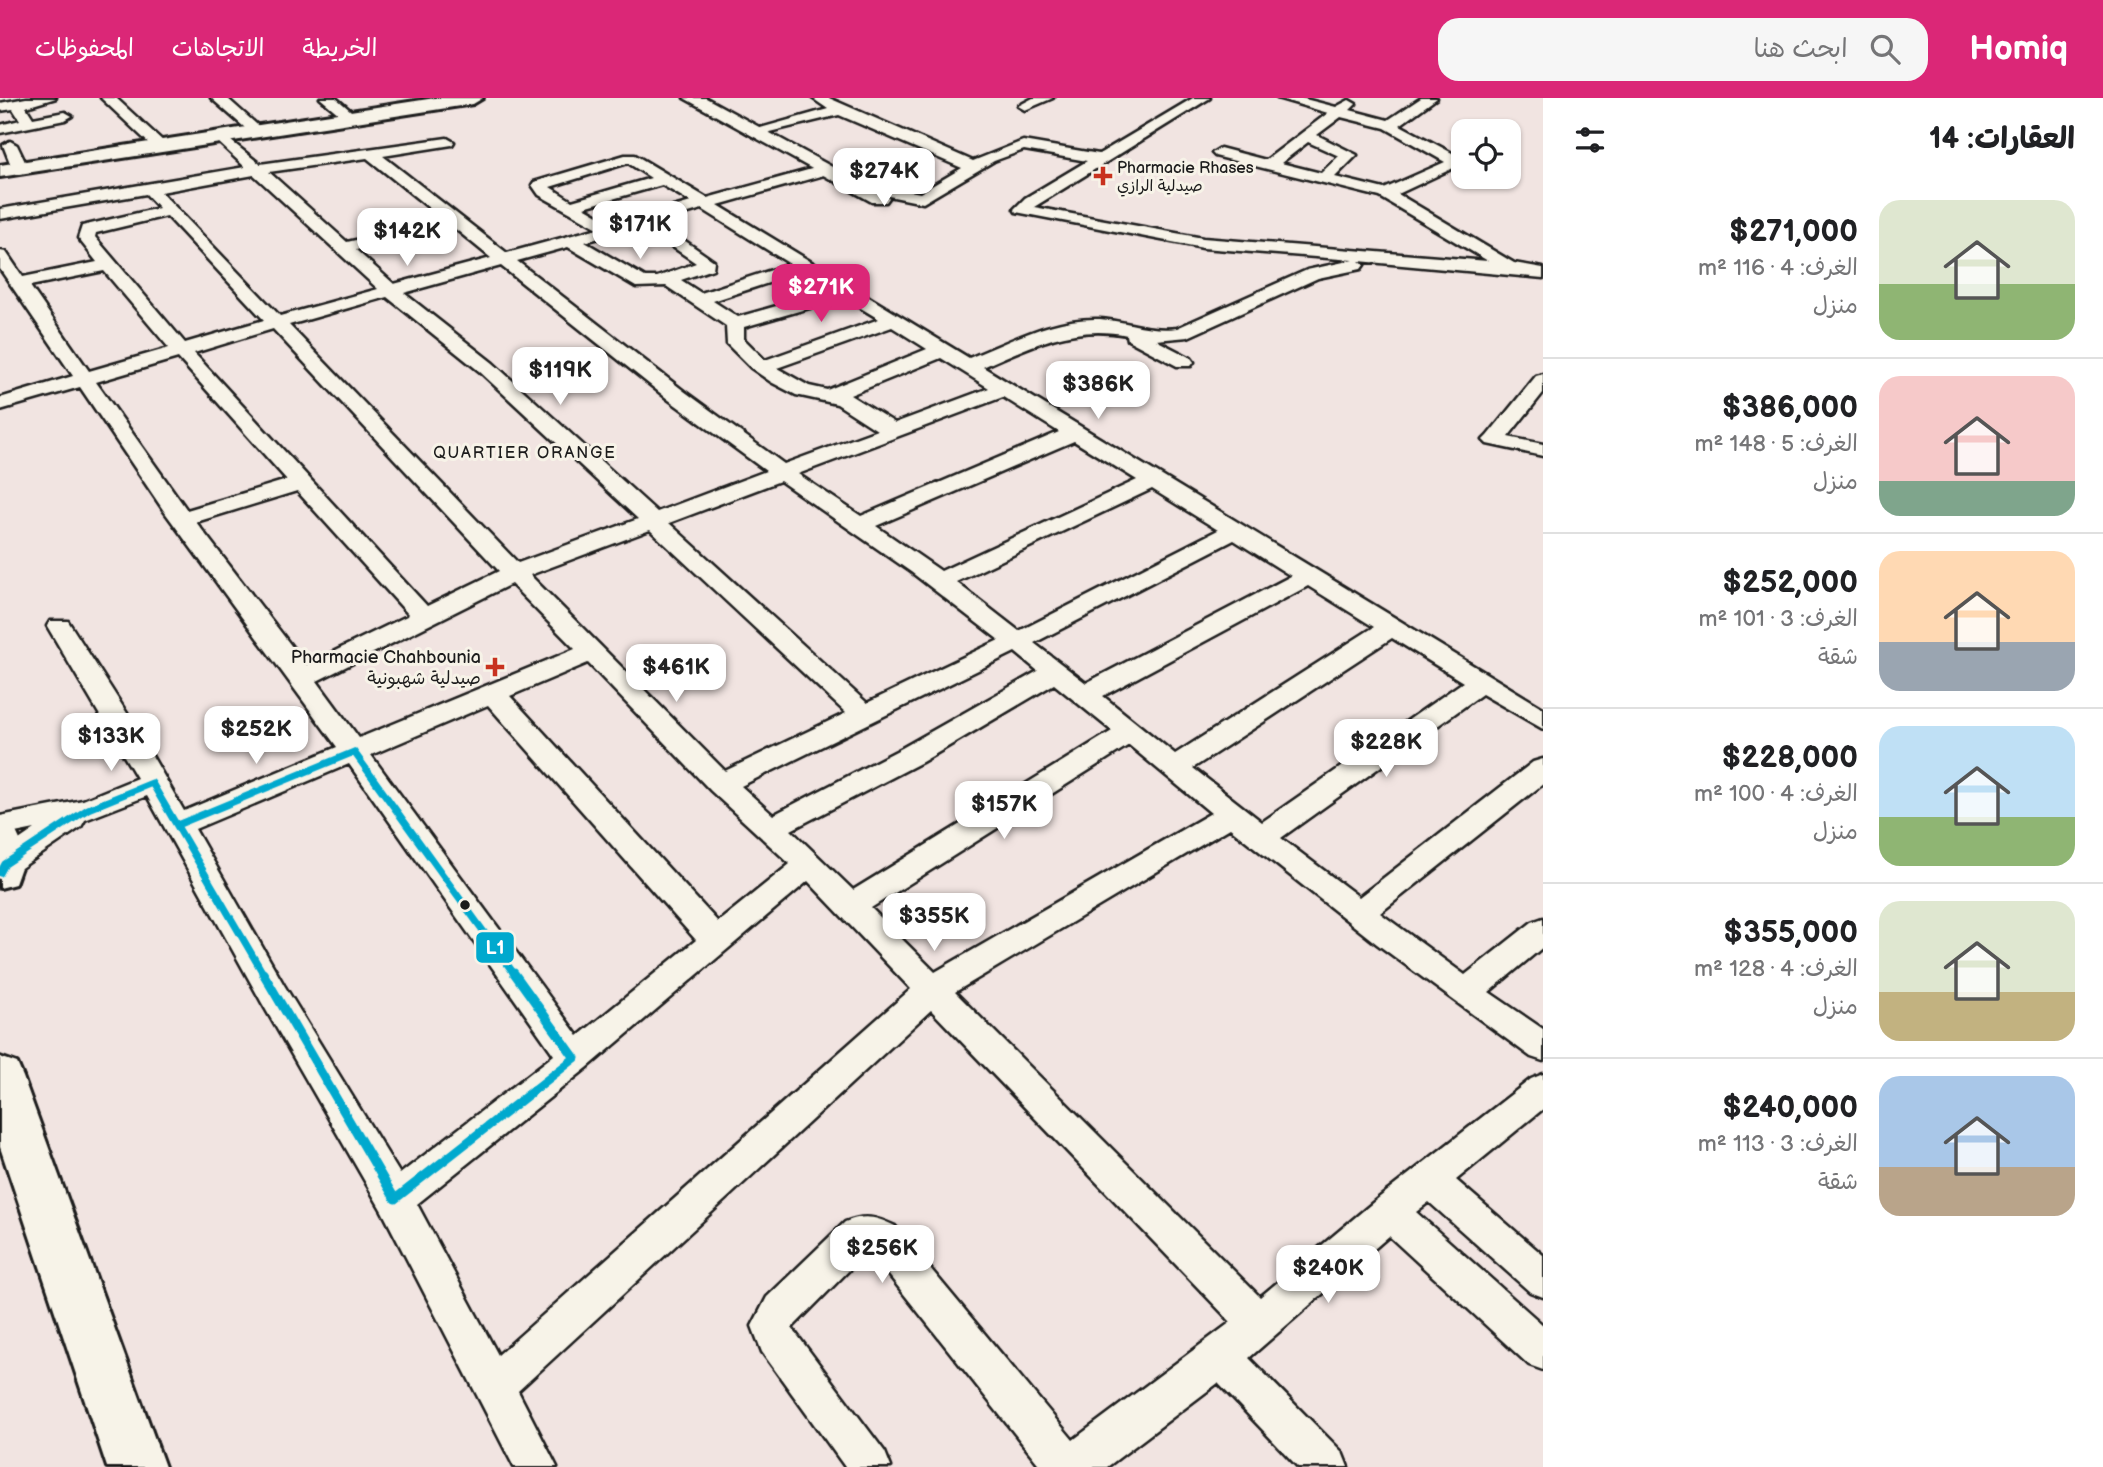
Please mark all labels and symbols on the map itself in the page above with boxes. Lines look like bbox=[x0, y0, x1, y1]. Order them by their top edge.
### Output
pin: $274K bbox=[835, 148, 933, 208]
place label: Pharmacie Rhases صيدلية الرازي bbox=[1117, 159, 1254, 197]
marker: Pharmacie Rhases صيدلية الرازي bbox=[1095, 168, 1111, 184]
pin: $171K bbox=[591, 202, 689, 261]
pin: $142K bbox=[358, 208, 456, 268]
pin: $271K bbox=[772, 264, 870, 324]
pin: $119K bbox=[511, 348, 609, 407]
pin: $386K bbox=[1049, 362, 1147, 421]
district label: QUARTIER ORANGE bbox=[433, 444, 617, 463]
pin: $461K bbox=[627, 644, 725, 704]
place label: Pharmacie Chahbounia صيدلية شهبونية bbox=[291, 647, 481, 689]
marker: Pharmacie Chahbounia صيدلية شهبونية bbox=[487, 659, 503, 675]
pin: $252K bbox=[207, 706, 305, 766]
pin: $133K bbox=[62, 714, 160, 773]
pin: $228K bbox=[1337, 720, 1435, 779]
pin: $157K bbox=[955, 782, 1053, 841]
pin: $355K bbox=[885, 894, 983, 953]
unlabelled marker bbox=[458, 898, 472, 912]
line badge: L1 bbox=[475, 931, 515, 964]
text: L1 bbox=[486, 937, 504, 960]
pin: $256K bbox=[833, 1226, 931, 1285]
pin: $240K bbox=[1279, 1246, 1377, 1305]

